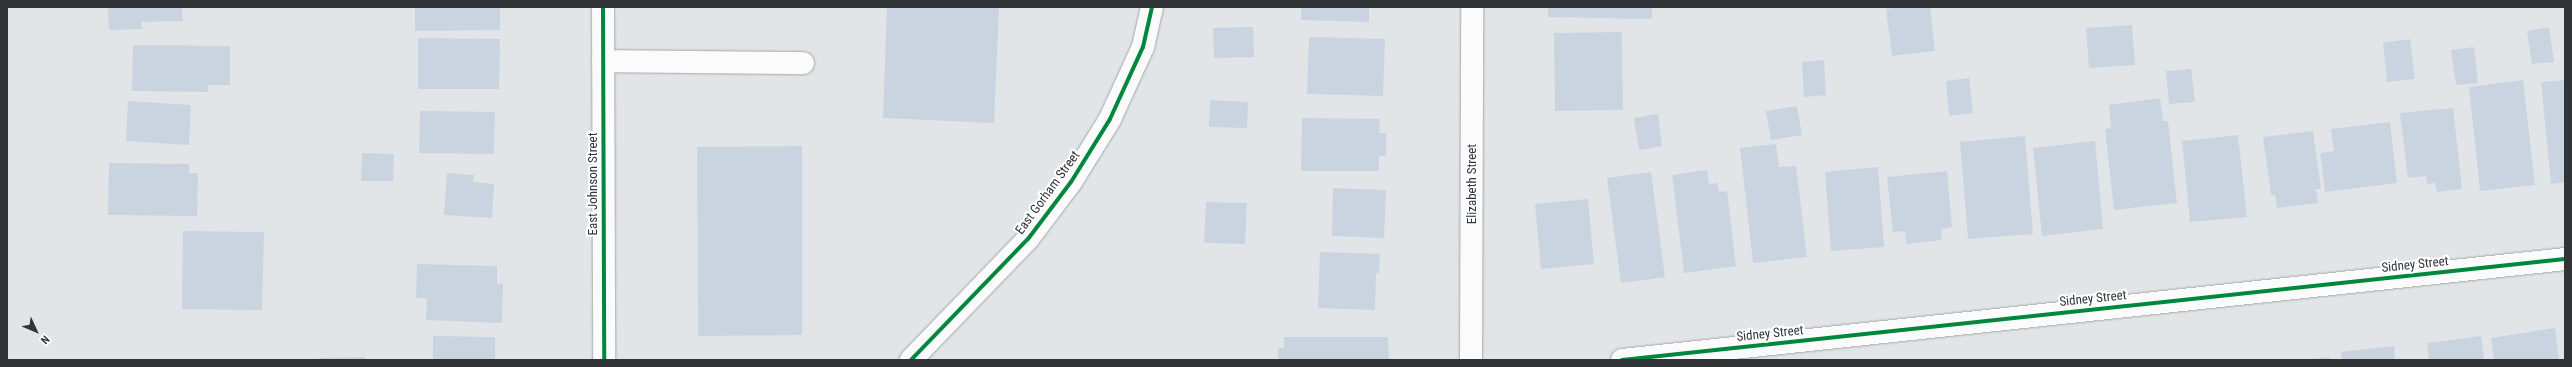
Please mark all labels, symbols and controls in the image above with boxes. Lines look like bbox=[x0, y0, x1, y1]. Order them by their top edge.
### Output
street label: East Johnson Street bbox=[585, 132, 601, 236]
street label: Elizabeth Street bbox=[1464, 144, 1480, 224]
street label: East Gorham Street bbox=[1012, 148, 1084, 238]
street label: Sidney Street bbox=[2381, 254, 2449, 276]
street label: Sidney Street bbox=[2059, 288, 2127, 310]
north arrow bbox=[16, 311, 56, 351]
street label: Sidney Street bbox=[1736, 323, 1804, 345]
text: N bbox=[38, 333, 52, 347]

